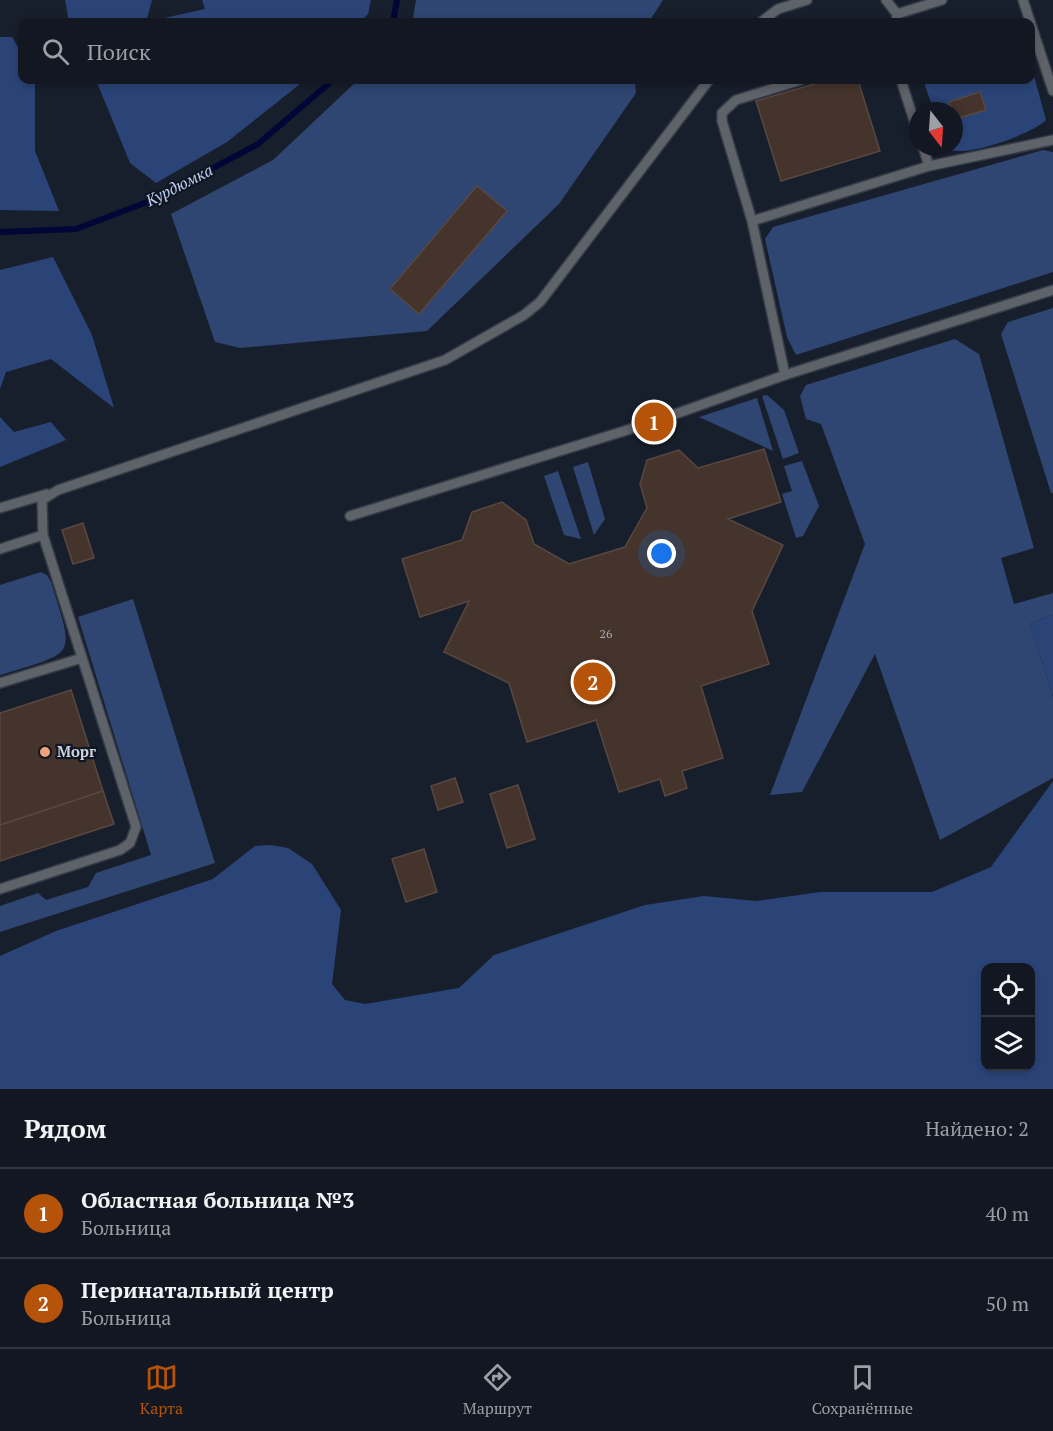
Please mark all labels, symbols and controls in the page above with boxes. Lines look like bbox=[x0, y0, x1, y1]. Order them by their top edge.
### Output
search box bbox=[18, 18, 1035, 84]
icon: search bbox=[39, 35, 72, 68]
text: Поиск bbox=[87, 37, 151, 66]
north arrow bbox=[909, 102, 963, 156]
water label: Курдюмка bbox=[141, 159, 216, 212]
pin: 1 bbox=[634, 400, 674, 444]
your location bbox=[647, 539, 676, 568]
house number: 26 bbox=[600, 626, 613, 641]
pin: 2 bbox=[574, 660, 612, 704]
place label: Морг bbox=[57, 741, 96, 761]
marker: Морг bbox=[38, 745, 52, 759]
map controls bbox=[981, 963, 1035, 1071]
button: locate bbox=[981, 963, 1035, 1017]
button: layers bbox=[981, 1017, 1035, 1071]
text: Рядом bbox=[24, 1111, 107, 1145]
text: Найдено: 2 bbox=[925, 1115, 1029, 1142]
text: Областная больница №3 bbox=[81, 1185, 355, 1214]
text: 1 bbox=[38, 1200, 49, 1227]
text: 40 m bbox=[986, 1200, 1029, 1227]
text: Больница bbox=[81, 1214, 171, 1241]
text: Перинатальный центр bbox=[81, 1275, 334, 1304]
text: 2 bbox=[38, 1290, 49, 1317]
text: 50 m bbox=[986, 1290, 1029, 1317]
text: Больница bbox=[81, 1304, 171, 1331]
tab: Карта bbox=[140, 1361, 183, 1419]
tab: Маршрут bbox=[463, 1361, 532, 1419]
tab: Сохранённые bbox=[812, 1361, 913, 1419]

